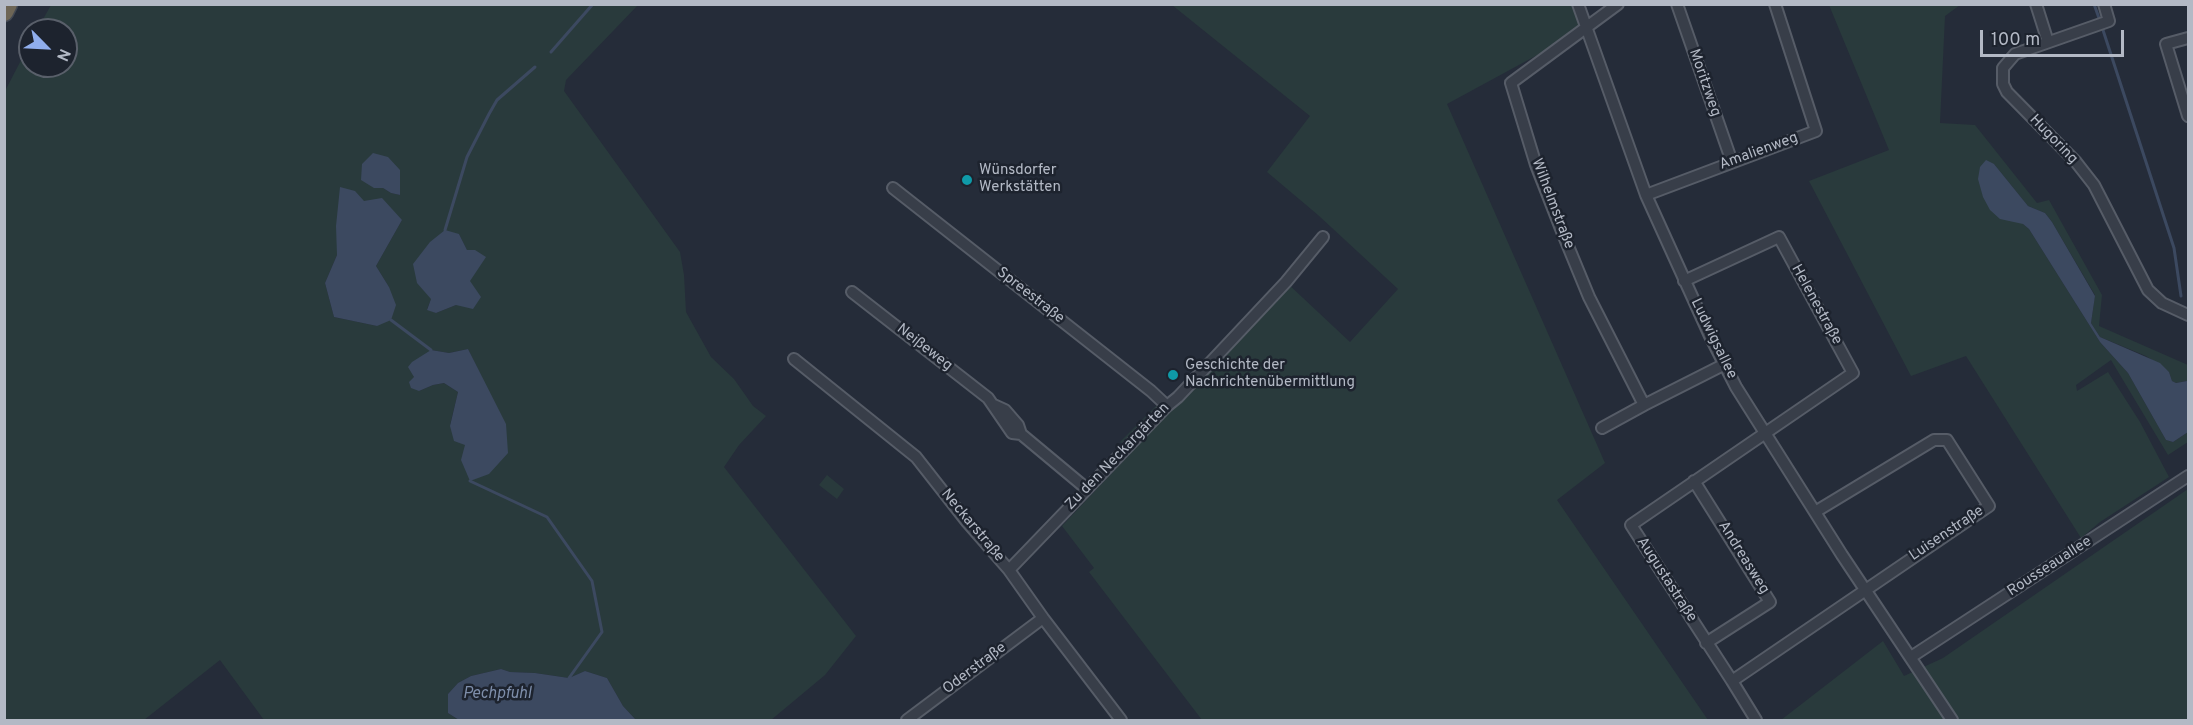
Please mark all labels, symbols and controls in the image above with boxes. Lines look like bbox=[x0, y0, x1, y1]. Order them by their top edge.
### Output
north arrow bbox=[18, 18, 78, 78]
scale bar bbox=[1983, 18, 2127, 56]
text: 100 m bbox=[1991, 29, 2040, 52]
text: N bbox=[51, 45, 74, 64]
street label: Moritzweg bbox=[1684, 47, 1724, 119]
street label: Hugoring bbox=[2025, 111, 2081, 169]
street label: Amalienweg bbox=[1717, 129, 1801, 175]
street label: Wilhelmstraße bbox=[1526, 156, 1578, 252]
place label: Wünsdorfer Werkstätten bbox=[979, 162, 1061, 197]
marker: Wünsdorfer Werkstätten bbox=[960, 173, 974, 187]
street label: Helenestraße bbox=[1787, 262, 1845, 348]
street label: Spreestraße bbox=[993, 264, 1067, 328]
street label: Ludwigsallee bbox=[1686, 296, 1740, 382]
street label: Neißeweg bbox=[892, 321, 956, 375]
place label: Geschichte der Nachrichtenübermittlung bbox=[1185, 357, 1355, 392]
marker: Geschichte der Nachrichtenübermittlung bbox=[1166, 368, 1180, 382]
street label: Zu den Neckargärten bbox=[1062, 400, 1174, 514]
street label: Neckarstraße bbox=[936, 486, 1008, 566]
street label: Luisenstraße bbox=[1906, 503, 1988, 565]
street label: Andreasweg bbox=[1713, 518, 1773, 598]
street label: Rousseauallee bbox=[2004, 533, 2096, 601]
street label: Augustastraße bbox=[1632, 534, 1700, 626]
street label: Oderstraße bbox=[940, 639, 1010, 699]
water label: Pechpfuhl bbox=[463, 685, 531, 705]

